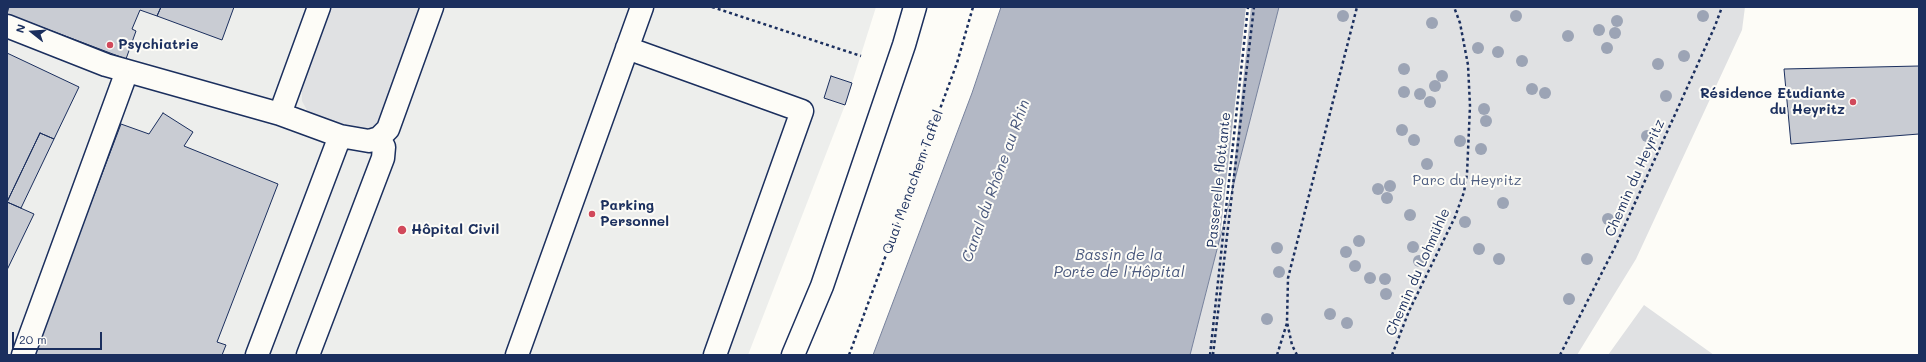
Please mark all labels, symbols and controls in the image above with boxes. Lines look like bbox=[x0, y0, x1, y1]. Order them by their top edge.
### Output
north arrow bbox=[12, 12, 52, 52]
text: N bbox=[12, 22, 28, 35]
place label: Psychiatrie bbox=[118, 37, 199, 53]
marker: Psychiatrie bbox=[105, 40, 115, 50]
place label: Résidence Etudiante du Heyritz bbox=[1700, 86, 1845, 118]
water label: Canal du Rhône au Rhin bbox=[958, 97, 1034, 265]
marker: Résidence Etudiante du Heyritz bbox=[1848, 97, 1858, 107]
street label: Quai Menachem Taffel bbox=[879, 108, 947, 256]
street label: Passerelle flottante bbox=[1204, 111, 1234, 249]
street label: Chemin du Heyritz bbox=[1602, 117, 1668, 239]
park label: Parc du Heyritz bbox=[1412, 173, 1522, 189]
place label: Parking Personnel bbox=[600, 198, 669, 230]
street label: Chemin du Lohmühle bbox=[1382, 206, 1454, 338]
marker: Parking Personnel bbox=[587, 209, 597, 219]
place label: Hôpital Civil bbox=[411, 222, 499, 238]
marker: Hôpital Civil bbox=[396, 224, 408, 236]
water label: Bassin de la Porte de l’Hôpital bbox=[1054, 246, 1184, 281]
scale bar bbox=[14, 324, 104, 350]
text: 20 m bbox=[19, 331, 47, 347]

